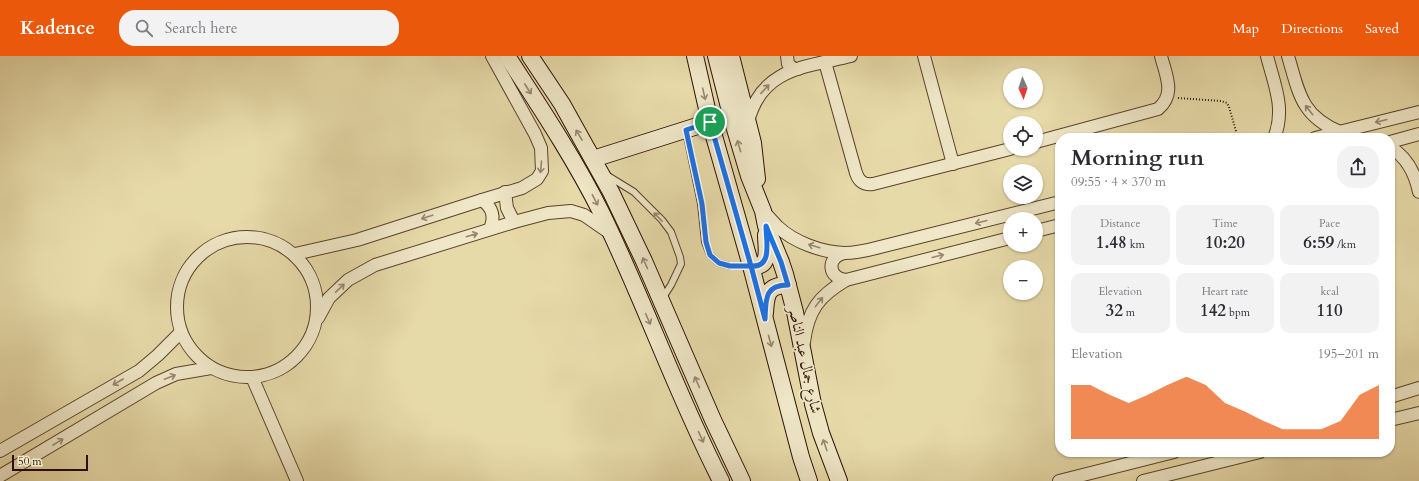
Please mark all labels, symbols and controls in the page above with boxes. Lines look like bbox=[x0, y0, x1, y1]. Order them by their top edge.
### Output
search box bbox=[119, 10, 399, 46]
text: Kadence bbox=[20, 15, 95, 41]
icon: search bbox=[133, 17, 155, 39]
text: Search here bbox=[165, 18, 238, 38]
text: Map bbox=[1233, 19, 1259, 38]
text: Directions bbox=[1281, 19, 1343, 38]
text: Saved bbox=[1365, 19, 1399, 38]
north arrow bbox=[1003, 68, 1043, 108]
map controls bbox=[1003, 68, 1043, 300]
one-way arrow bbox=[524, 83, 532, 94]
one-way arrow bbox=[760, 84, 769, 94]
one-way arrow bbox=[700, 87, 708, 100]
one-way arrow bbox=[1305, 104, 1313, 115]
pin bbox=[693, 105, 727, 139]
icon: arrive bbox=[699, 111, 721, 133]
button: locate bbox=[1003, 116, 1043, 156]
one-way arrow bbox=[1375, 118, 1388, 125]
one-way arrow bbox=[575, 129, 583, 141]
one-way arrow bbox=[735, 139, 742, 152]
text: Morning run bbox=[1071, 143, 1204, 173]
button: share bbox=[1337, 146, 1379, 188]
one-way arrow bbox=[537, 160, 544, 173]
button: layers bbox=[1003, 164, 1043, 204]
text: 09:55 · 4 × 370 m bbox=[1071, 173, 1166, 191]
one-way arrow bbox=[591, 194, 599, 206]
one-way arrow bbox=[654, 212, 663, 222]
button: + bbox=[1003, 212, 1043, 252]
one-way arrow bbox=[421, 214, 434, 221]
text: Distance bbox=[1100, 216, 1140, 231]
text: Time bbox=[1212, 216, 1238, 231]
text: Pace bbox=[1319, 216, 1340, 231]
one-way arrow bbox=[975, 218, 988, 226]
one-way arrow bbox=[465, 231, 478, 238]
text: 1.48 bbox=[1096, 231, 1127, 254]
text: 10:20 bbox=[1205, 231, 1245, 254]
text: 6:59 bbox=[1303, 231, 1334, 254]
text: km bbox=[1127, 237, 1145, 252]
text: /km bbox=[1334, 237, 1356, 252]
one-way arrow bbox=[808, 242, 821, 249]
one-way arrow bbox=[931, 252, 944, 259]
one-way arrow bbox=[640, 257, 648, 269]
button: − bbox=[1003, 260, 1043, 300]
one-way arrow bbox=[335, 283, 345, 293]
text: Elevation bbox=[1098, 284, 1142, 299]
text: Heart rate bbox=[1202, 284, 1248, 299]
text: kcal bbox=[1320, 284, 1339, 299]
one-way arrow bbox=[815, 297, 823, 308]
text: 32 bbox=[1105, 299, 1123, 322]
text: 142 bbox=[1200, 299, 1226, 322]
text: 110 bbox=[1317, 299, 1343, 322]
street label: شارع جمال عبد الناصر bbox=[781, 303, 826, 416]
text: m bbox=[1123, 305, 1135, 320]
text: bpm bbox=[1226, 305, 1250, 320]
one-way arrow bbox=[645, 312, 652, 324]
one-way arrow bbox=[767, 334, 775, 347]
text: Elevation bbox=[1071, 345, 1123, 363]
text: 195–201 m bbox=[1317, 345, 1379, 363]
one-way arrow bbox=[163, 372, 175, 380]
one-way arrow bbox=[692, 376, 700, 388]
one-way arrow bbox=[112, 379, 124, 387]
one-way arrow bbox=[698, 431, 705, 443]
one-way arrow bbox=[52, 438, 64, 446]
one-way arrow bbox=[821, 438, 828, 451]
scale bar bbox=[12, 453, 88, 472]
text: 50 m bbox=[18, 454, 42, 469]

